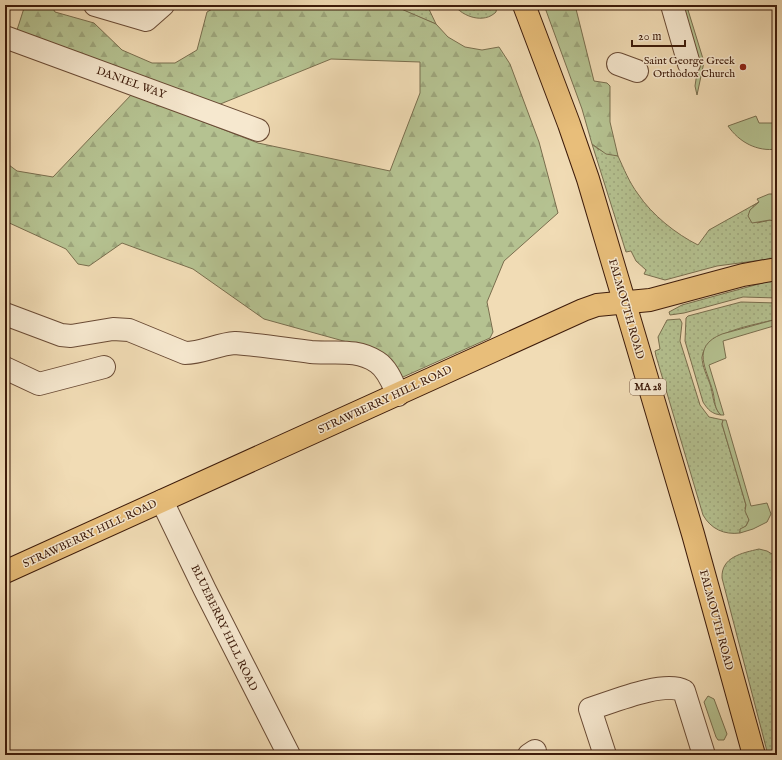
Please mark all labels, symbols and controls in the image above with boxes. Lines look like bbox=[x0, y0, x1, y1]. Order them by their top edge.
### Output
scale bar bbox=[632, 22, 685, 48]
text: 20 m bbox=[638, 29, 661, 44]
place label: Saint George Greek Orthodox Church bbox=[644, 54, 735, 81]
marker: Saint George Greek Orthodox Church bbox=[738, 62, 748, 72]
street label: DANIEL WAY bbox=[94, 64, 168, 102]
street label: FALMOUTH ROAD bbox=[605, 257, 647, 361]
street label: STRAWBERRY HILL ROAD bbox=[316, 363, 454, 437]
road number: MA 28 bbox=[630, 379, 666, 395]
street label: STRAWBERRY HILL ROAD bbox=[21, 497, 159, 571]
street label: BLUEBERRY HILL ROAD bbox=[187, 563, 261, 693]
street label: FALMOUTH ROAD bbox=[696, 568, 736, 672]

